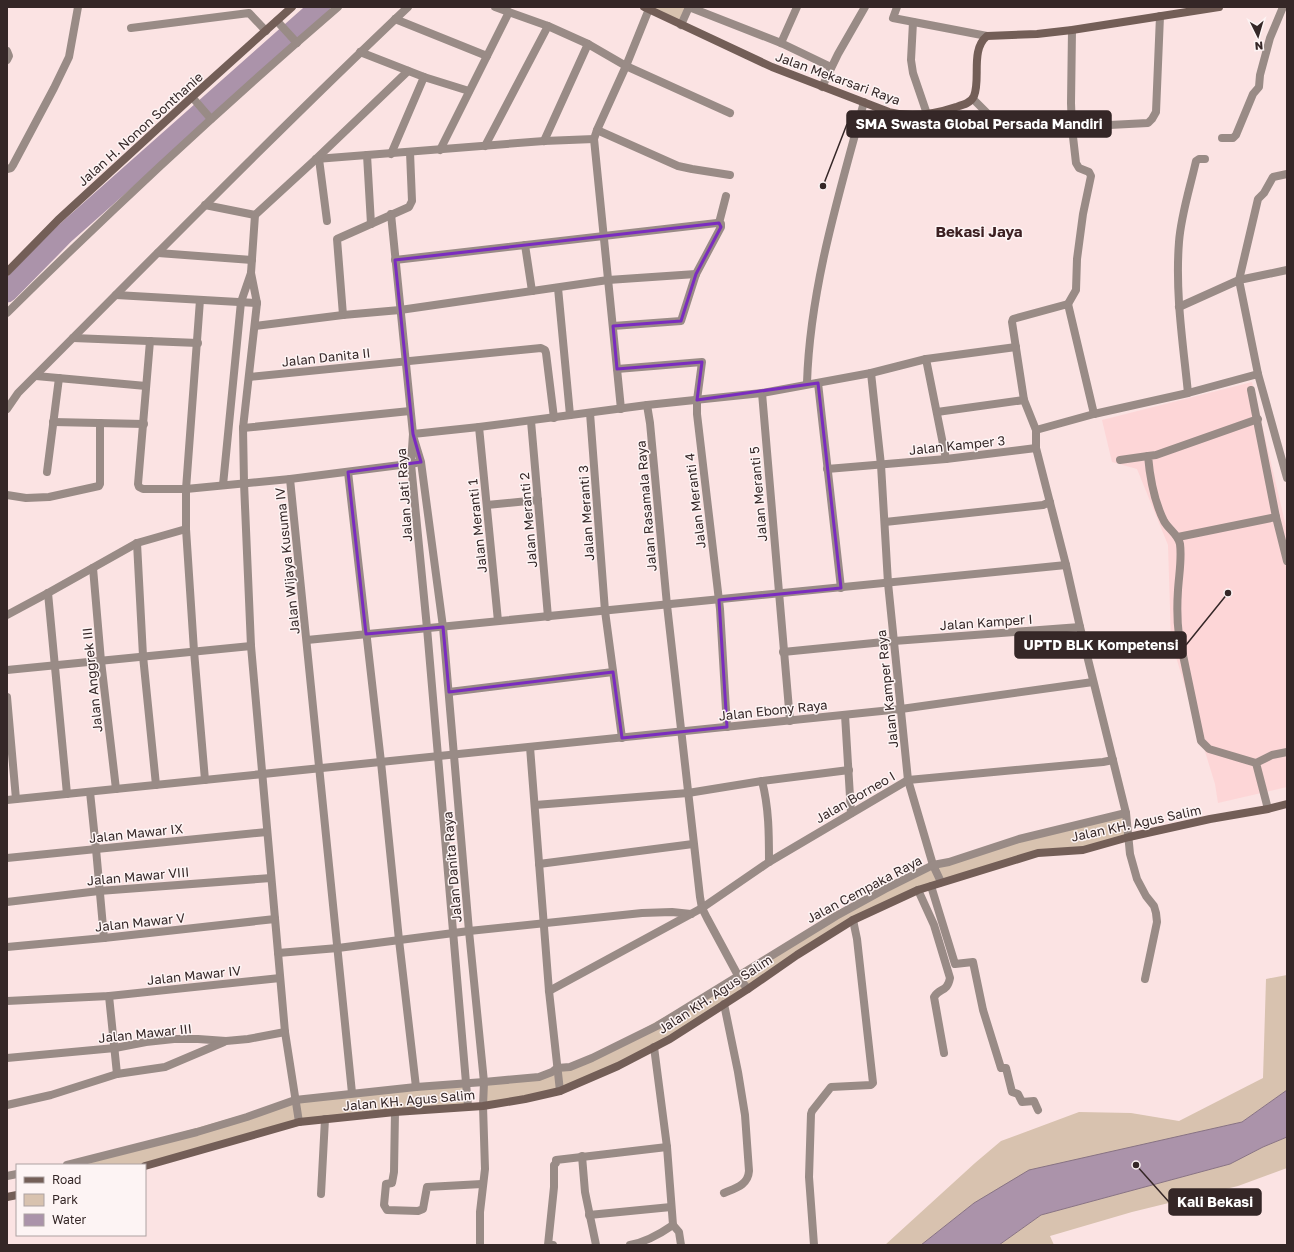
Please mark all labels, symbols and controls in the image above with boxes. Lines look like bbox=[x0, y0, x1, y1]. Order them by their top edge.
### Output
north arrow bbox=[1238, 16, 1278, 56]
text: N bbox=[1254, 40, 1264, 53]
street label: Jalan Mekarsari Raya bbox=[773, 48, 903, 108]
street label: Jalan H. Nonon Sonthanie bbox=[74, 69, 206, 189]
callout: SMA Swasta Global Persada Mandiri bbox=[847, 111, 1111, 137]
text: SMA Swasta Global Persada Mandiri bbox=[855, 115, 1103, 132]
district label: Bekasi Jaya bbox=[935, 222, 1023, 240]
street label: Jalan Danita II bbox=[281, 344, 371, 370]
street label: Jalan Kamper 3 bbox=[908, 432, 1006, 458]
street label: Jalan Rasamala Raya bbox=[632, 440, 660, 572]
street label: Jalan Meranti 5 bbox=[746, 446, 770, 542]
street label: Jalan Jati Raya bbox=[393, 448, 415, 542]
street label: Jalan Meranti 4 bbox=[681, 452, 709, 550]
street label: Jalan Meranti 3 bbox=[575, 465, 597, 561]
street label: Jalan Meranti 2 bbox=[516, 472, 540, 568]
street label: Jalan Meranti 1 bbox=[464, 478, 490, 574]
street label: Jalan Wijaya Kusuma IV bbox=[271, 487, 303, 635]
street label: Jalan Kamper I bbox=[939, 611, 1033, 633]
street label: Jalan Anggrek III bbox=[79, 627, 105, 733]
street label: Jalan Kamper Raya bbox=[873, 629, 901, 749]
callout: UPTD BLK Kompetensi bbox=[1015, 632, 1186, 658]
text: UPTD BLK Kompetensi bbox=[1023, 636, 1179, 653]
street label: Jalan Ebony Raya bbox=[718, 696, 828, 724]
street label: Jalan Borneo I bbox=[812, 768, 898, 826]
street label: Jalan KH. Agus Salim bbox=[1069, 801, 1203, 845]
street label: Jalan Danita Raya bbox=[439, 811, 465, 923]
street label: Jalan Mawar IX bbox=[88, 820, 184, 846]
street label: Jalan Cempaka Raya bbox=[804, 852, 924, 926]
street label: Jalan Mawar VIII bbox=[86, 864, 190, 888]
street label: Jalan Mawar V bbox=[94, 909, 186, 935]
street label: Jalan KH. Agus Salim bbox=[655, 951, 775, 1037]
street label: Jalan Mawar IV bbox=[146, 962, 242, 988]
street label: Jalan Mawar III bbox=[97, 1020, 193, 1046]
street label: Jalan KH. Agus Salim bbox=[342, 1086, 476, 1114]
legend bbox=[16, 1164, 146, 1236]
text: Road bbox=[52, 1172, 81, 1187]
callout: Kali Bekasi bbox=[1169, 1189, 1261, 1215]
text: Park bbox=[52, 1192, 78, 1207]
text: Kali Bekasi bbox=[1177, 1193, 1253, 1210]
text: Water bbox=[52, 1212, 86, 1227]

